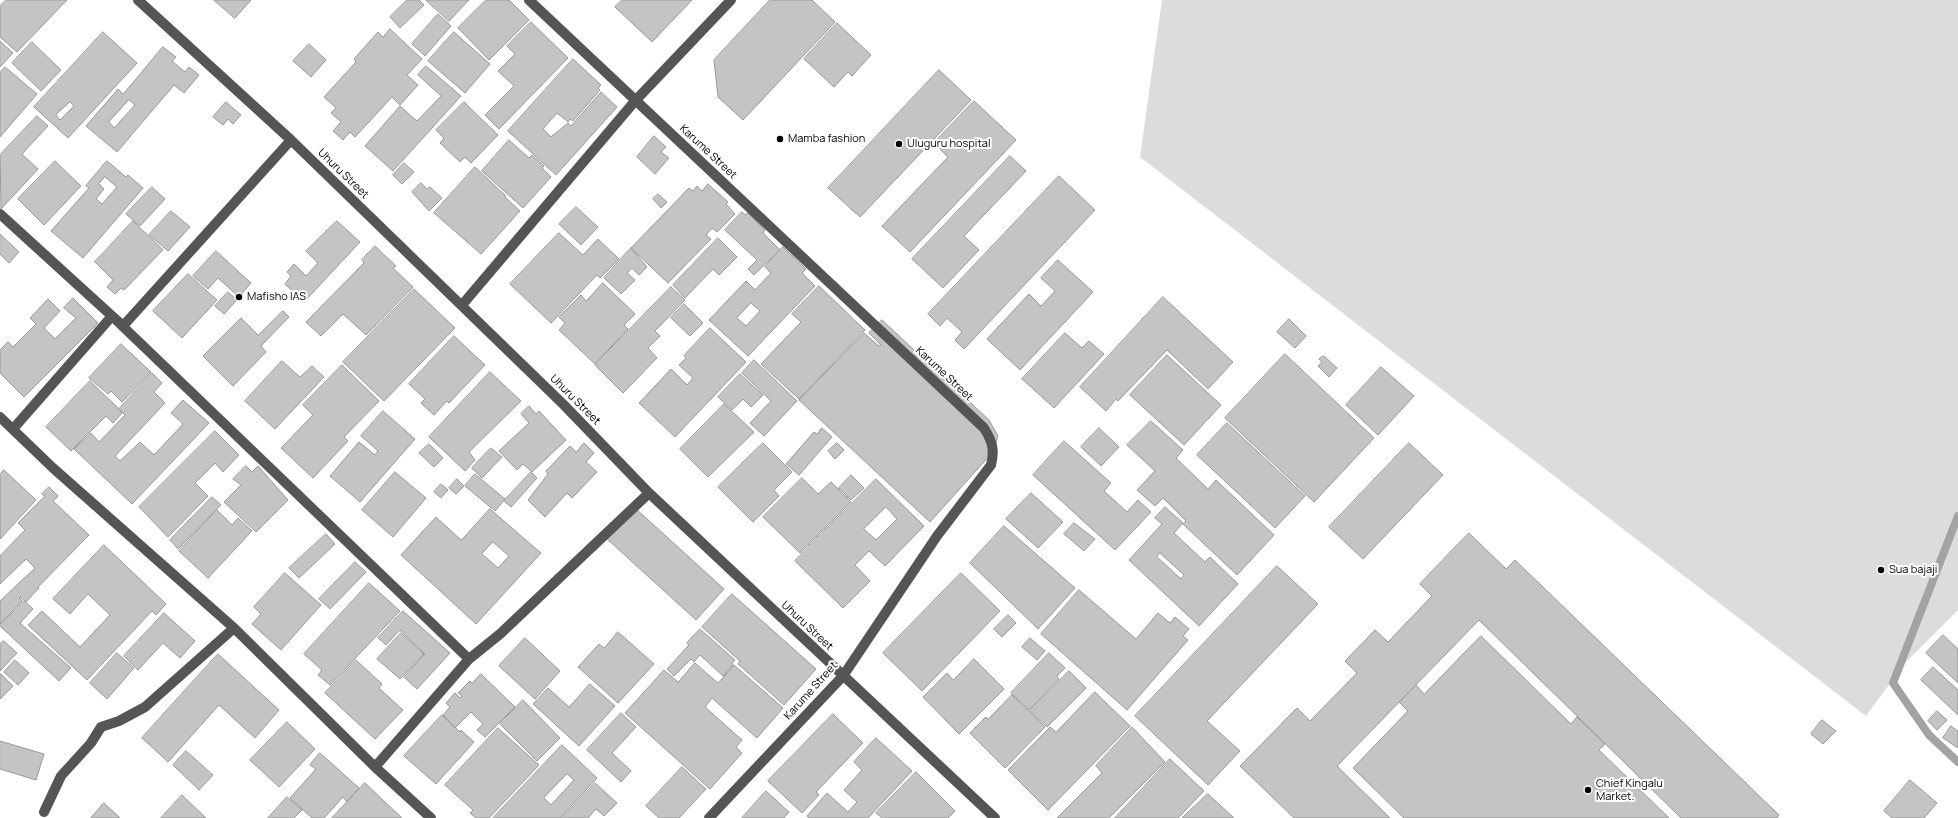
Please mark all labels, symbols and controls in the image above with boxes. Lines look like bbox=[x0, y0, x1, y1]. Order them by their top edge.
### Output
street label: Karume Street bbox=[677, 122, 739, 182]
place label: Mamba fashion bbox=[788, 132, 865, 146]
marker: Mamba fashion bbox=[775, 134, 785, 144]
place label: Uluguru hospital bbox=[907, 137, 990, 151]
marker: Uluguru hospital bbox=[894, 139, 904, 149]
street label: Uhuru Street bbox=[315, 146, 371, 202]
place label: Mafisho IAS bbox=[247, 290, 306, 304]
marker: Mafisho IAS bbox=[234, 292, 244, 302]
street label: Karume Street bbox=[913, 344, 975, 404]
street label: Uhuru Street bbox=[547, 372, 603, 428]
place label: Sua bajaji bbox=[1889, 563, 1937, 577]
marker: Sua bajaji bbox=[1876, 565, 1886, 575]
street label: Uhuru Street bbox=[778, 599, 836, 653]
street label: Karume Street bbox=[782, 659, 840, 723]
place label: Chief Kingalu Market. bbox=[1596, 777, 1663, 803]
marker: Chief Kingalu Market. bbox=[1583, 785, 1593, 795]

